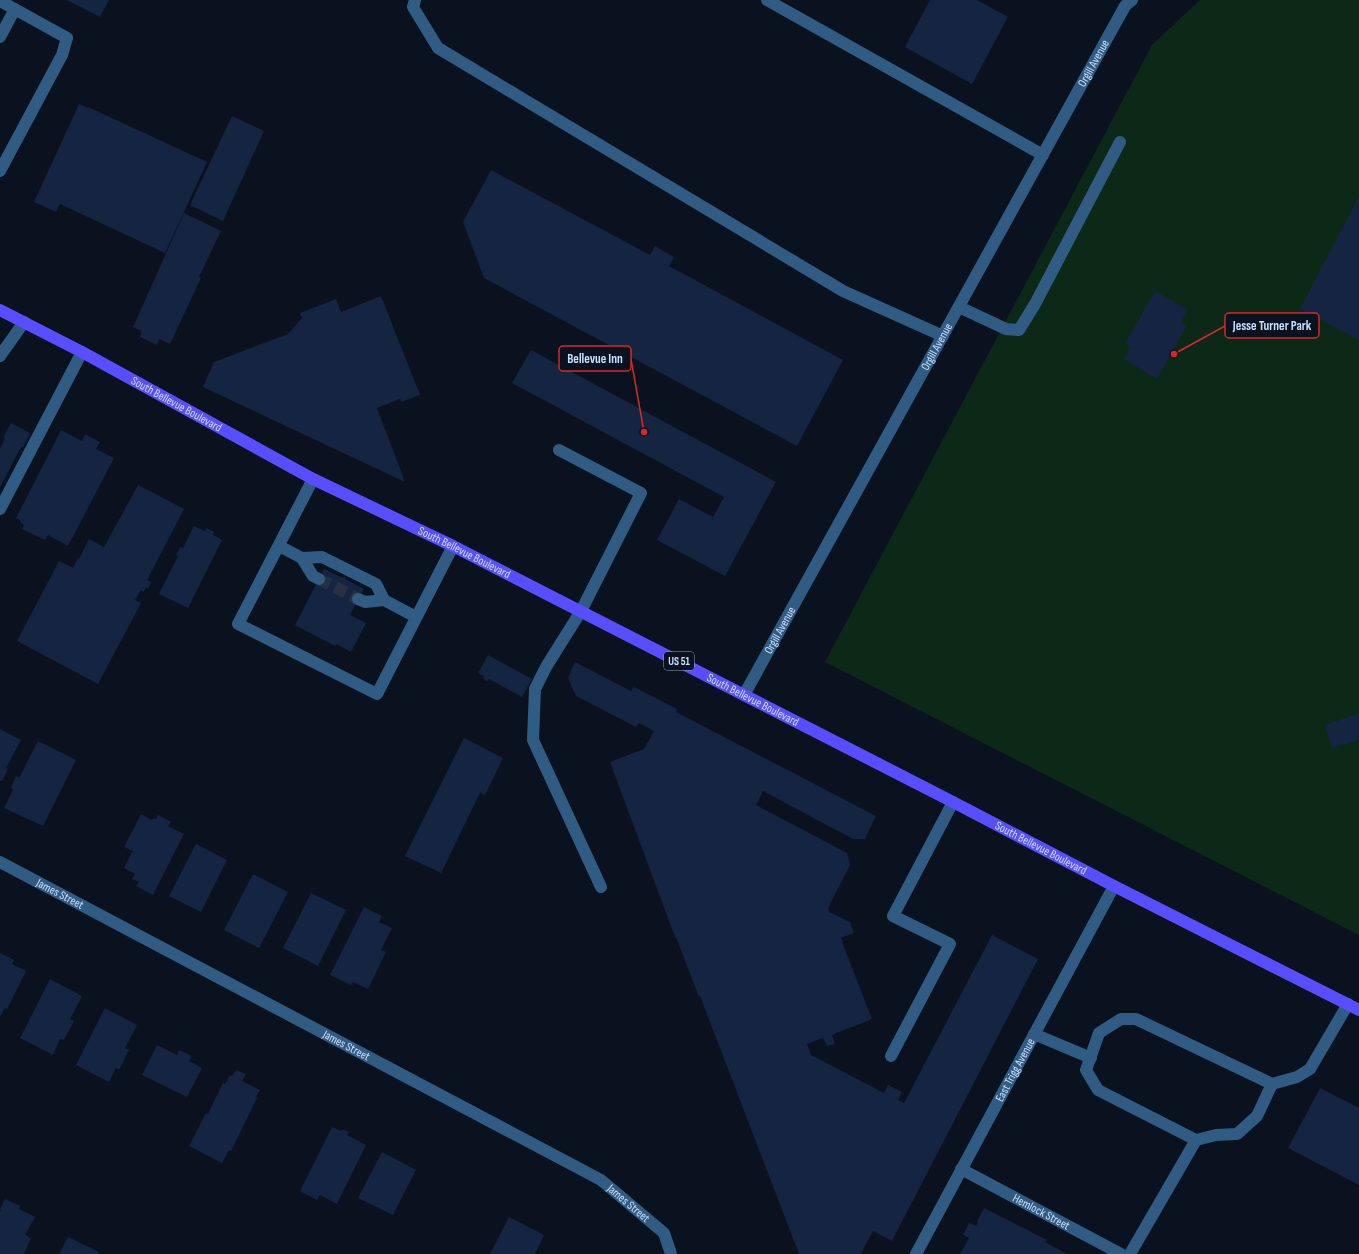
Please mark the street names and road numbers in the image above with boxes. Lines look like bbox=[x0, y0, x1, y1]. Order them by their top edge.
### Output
street label: Orgill Avenue bbox=[1074, 37, 1113, 89]
street label: Orgill Avenue bbox=[917, 320, 956, 373]
street label: South Bellevue Boulevard bbox=[128, 373, 225, 435]
street label: South Bellevue Boulevard bbox=[416, 523, 513, 582]
street label: Orgill Avenue bbox=[761, 604, 799, 657]
road number: US 51 bbox=[664, 652, 694, 670]
street label: South Bellevue Boulevard bbox=[704, 670, 802, 729]
street label: South Bellevue Boulevard bbox=[993, 818, 1089, 878]
street label: James Street bbox=[33, 875, 87, 913]
street label: James Street bbox=[319, 1026, 373, 1064]
street label: East Trigg Avenue bbox=[992, 1035, 1038, 1104]
street label: James Street bbox=[603, 1180, 653, 1226]
street label: Hemlock Street bbox=[1010, 1190, 1073, 1233]

